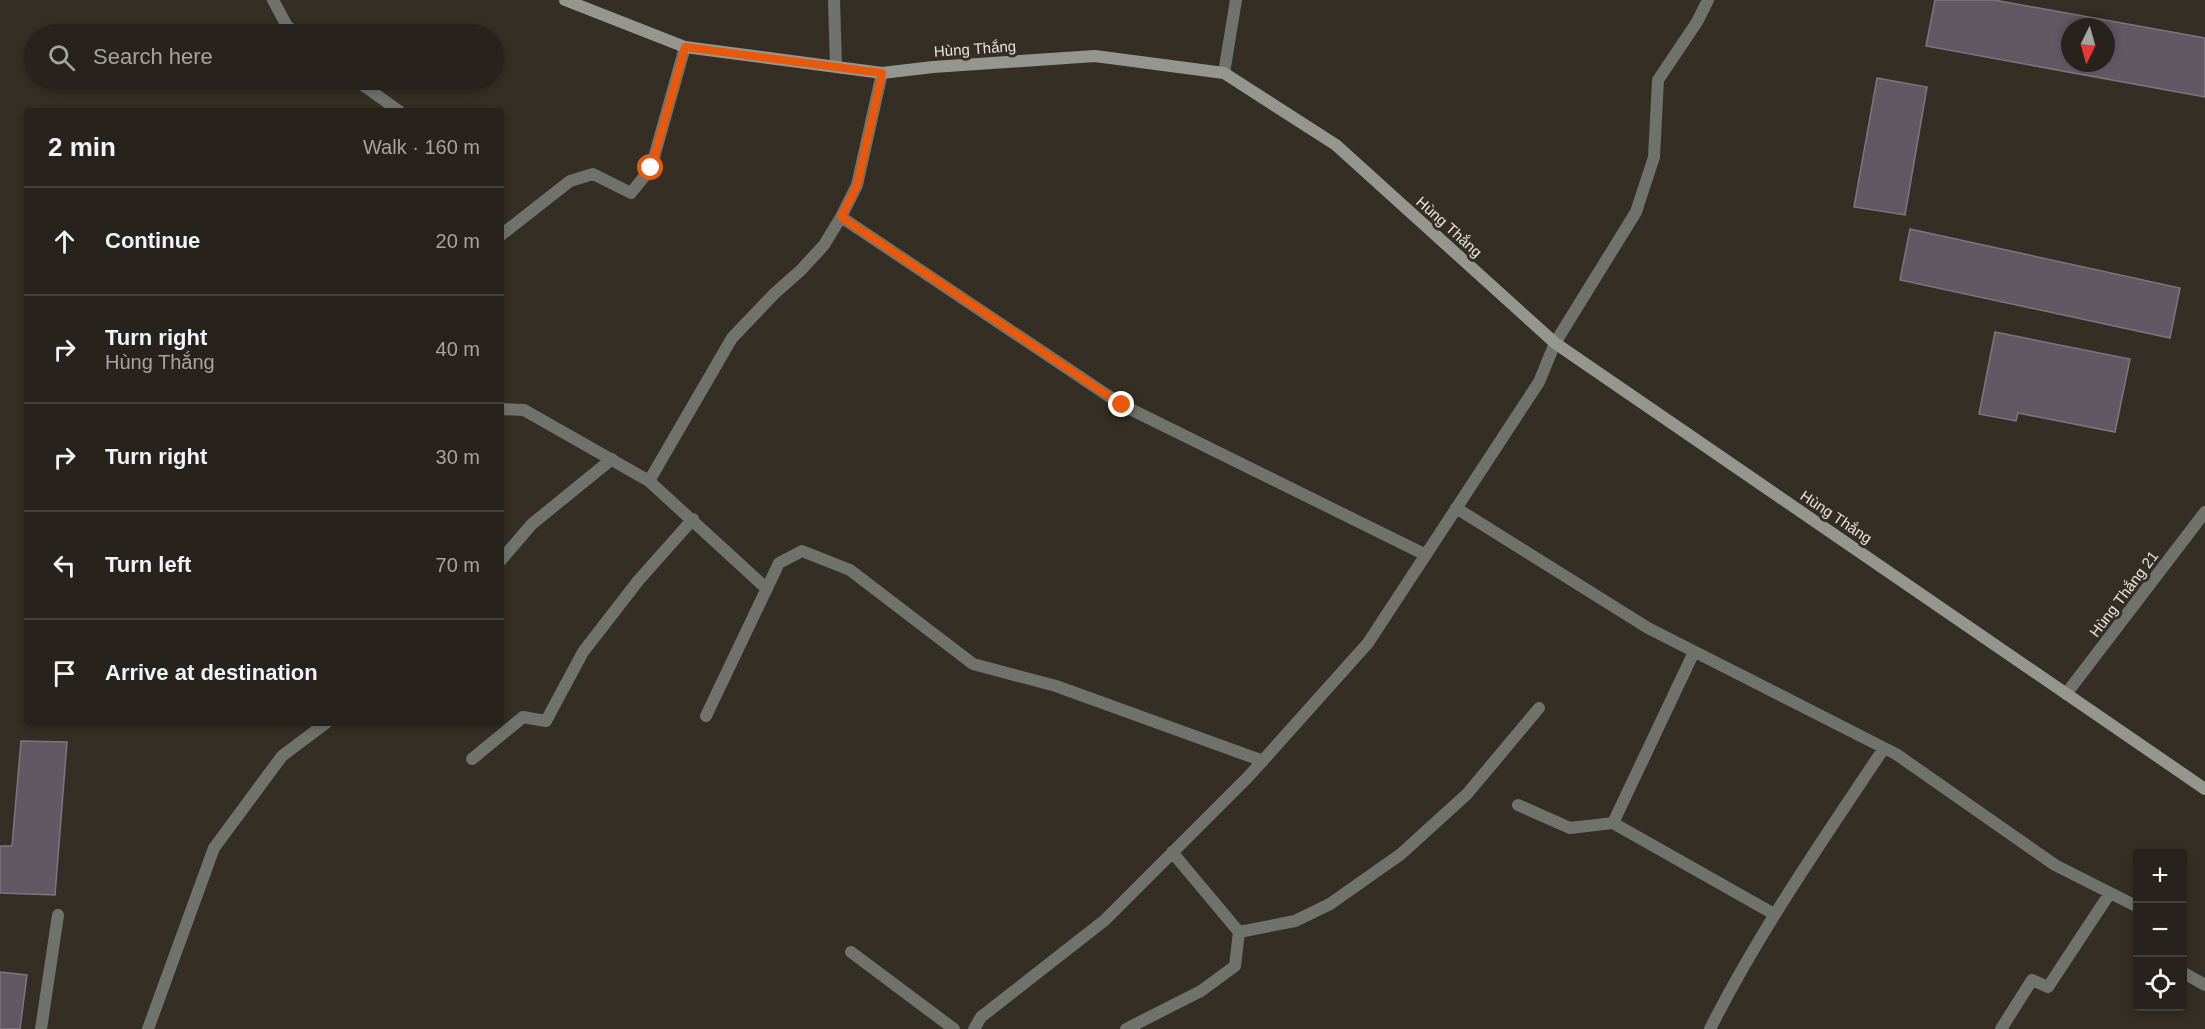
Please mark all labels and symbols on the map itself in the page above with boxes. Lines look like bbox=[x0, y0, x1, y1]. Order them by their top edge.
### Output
north arrow bbox=[2061, 18, 2115, 72]
street label: Hùng Thắng bbox=[933, 37, 1017, 60]
route start bbox=[637, 154, 663, 180]
street label: Hùng Thắng bbox=[1413, 193, 1486, 260]
route end bbox=[1108, 391, 1134, 417]
street label: Hùng Thắng bbox=[1797, 487, 1875, 547]
street label: Hùng Thắng 21 bbox=[2086, 547, 2161, 640]

